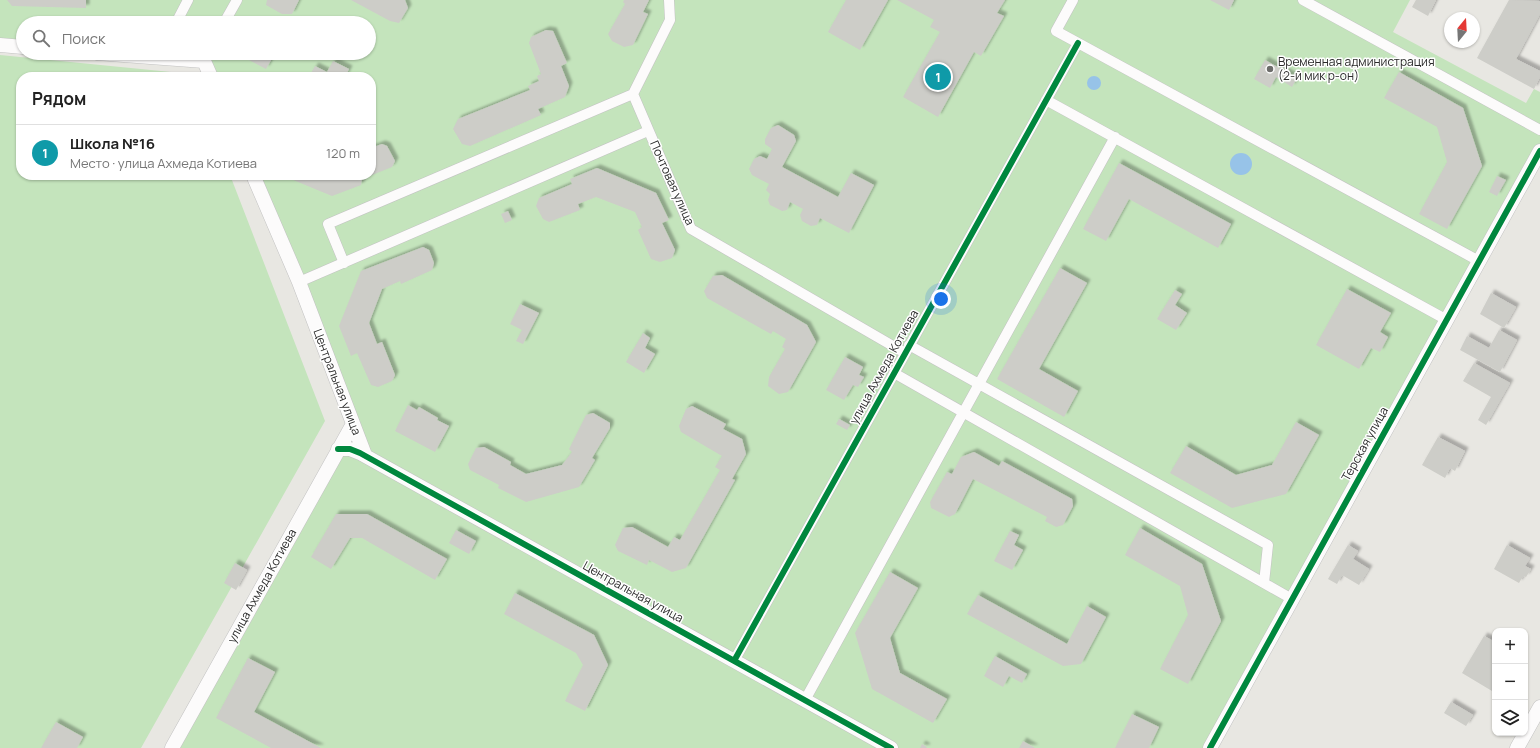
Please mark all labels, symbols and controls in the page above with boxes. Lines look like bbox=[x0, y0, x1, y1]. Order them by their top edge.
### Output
north arrow bbox=[1444, 12, 1480, 48]
search box bbox=[16, 16, 376, 60]
icon: search bbox=[30, 27, 52, 49]
text: Поиск bbox=[62, 28, 106, 49]
place label: Временная администрация (2-й мик р-он) bbox=[1278, 53, 1435, 84]
pin: 1 bbox=[925, 62, 951, 92]
marker: Временная администрация (2-й мик р-он) bbox=[1265, 64, 1275, 74]
text: Рядом bbox=[32, 87, 86, 110]
text: Школа №16 bbox=[70, 133, 155, 154]
street label: Почтовая улица bbox=[646, 138, 699, 228]
text: 1 bbox=[42, 144, 48, 162]
text: 120 m bbox=[326, 144, 360, 162]
text: Место · улица Ахмеда Котиева bbox=[70, 154, 257, 172]
your location bbox=[931, 289, 951, 309]
street label: улица Ахмеда Котиева bbox=[845, 306, 922, 427]
street label: Центральная улица bbox=[309, 326, 366, 437]
street label: Терская улица bbox=[1337, 403, 1392, 484]
street label: улица Ахмеда Котиева bbox=[223, 525, 300, 646]
street label: Центральная улица bbox=[580, 557, 687, 626]
map controls bbox=[1492, 628, 1528, 736]
button: + bbox=[1492, 628, 1528, 664]
button: − bbox=[1492, 664, 1528, 700]
button: layers bbox=[1492, 700, 1528, 736]

